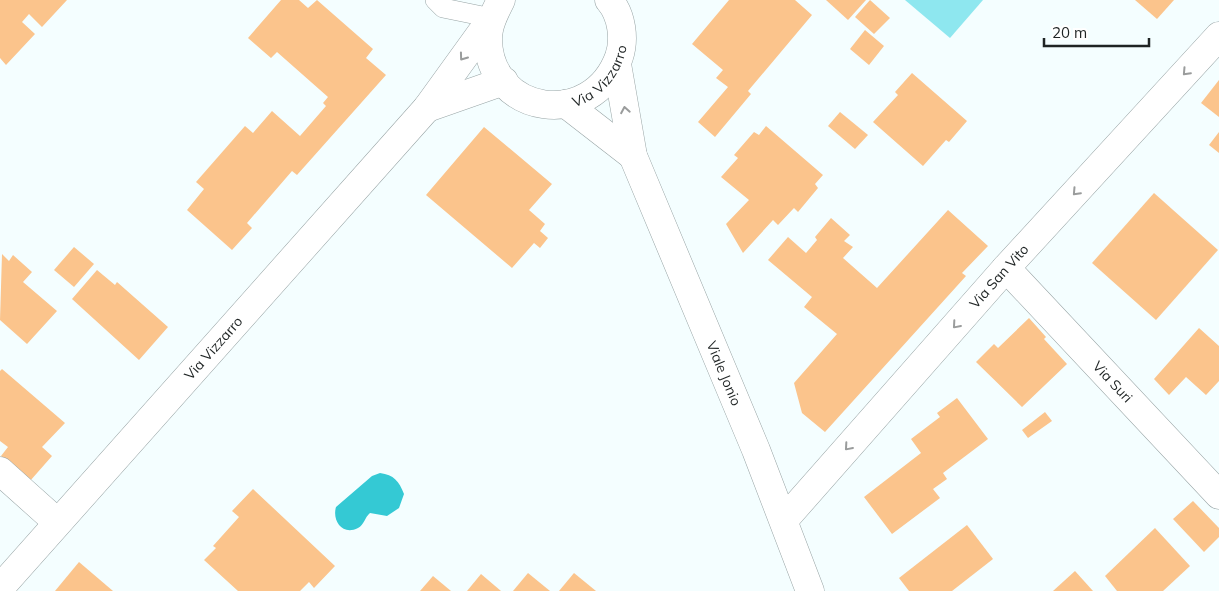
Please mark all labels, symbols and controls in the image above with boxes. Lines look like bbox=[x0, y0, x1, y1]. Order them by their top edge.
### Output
scale bar bbox=[1044, 15, 1149, 47]
text: 20 m bbox=[1052, 23, 1087, 42]
street label: Via Vizzarro bbox=[570, 44, 631, 111]
one-way arrow bbox=[460, 51, 469, 61]
one-way arrow bbox=[1183, 67, 1192, 76]
one-way arrow bbox=[620, 106, 630, 114]
one-way arrow bbox=[1073, 186, 1082, 195]
street label: Via San Vito bbox=[966, 240, 1032, 312]
street label: Via Vizzarro bbox=[180, 313, 246, 384]
one-way arrow bbox=[952, 320, 961, 329]
street label: Viale Jonio bbox=[702, 338, 745, 408]
street label: Via Suri bbox=[1089, 357, 1137, 406]
one-way arrow bbox=[845, 442, 854, 451]

